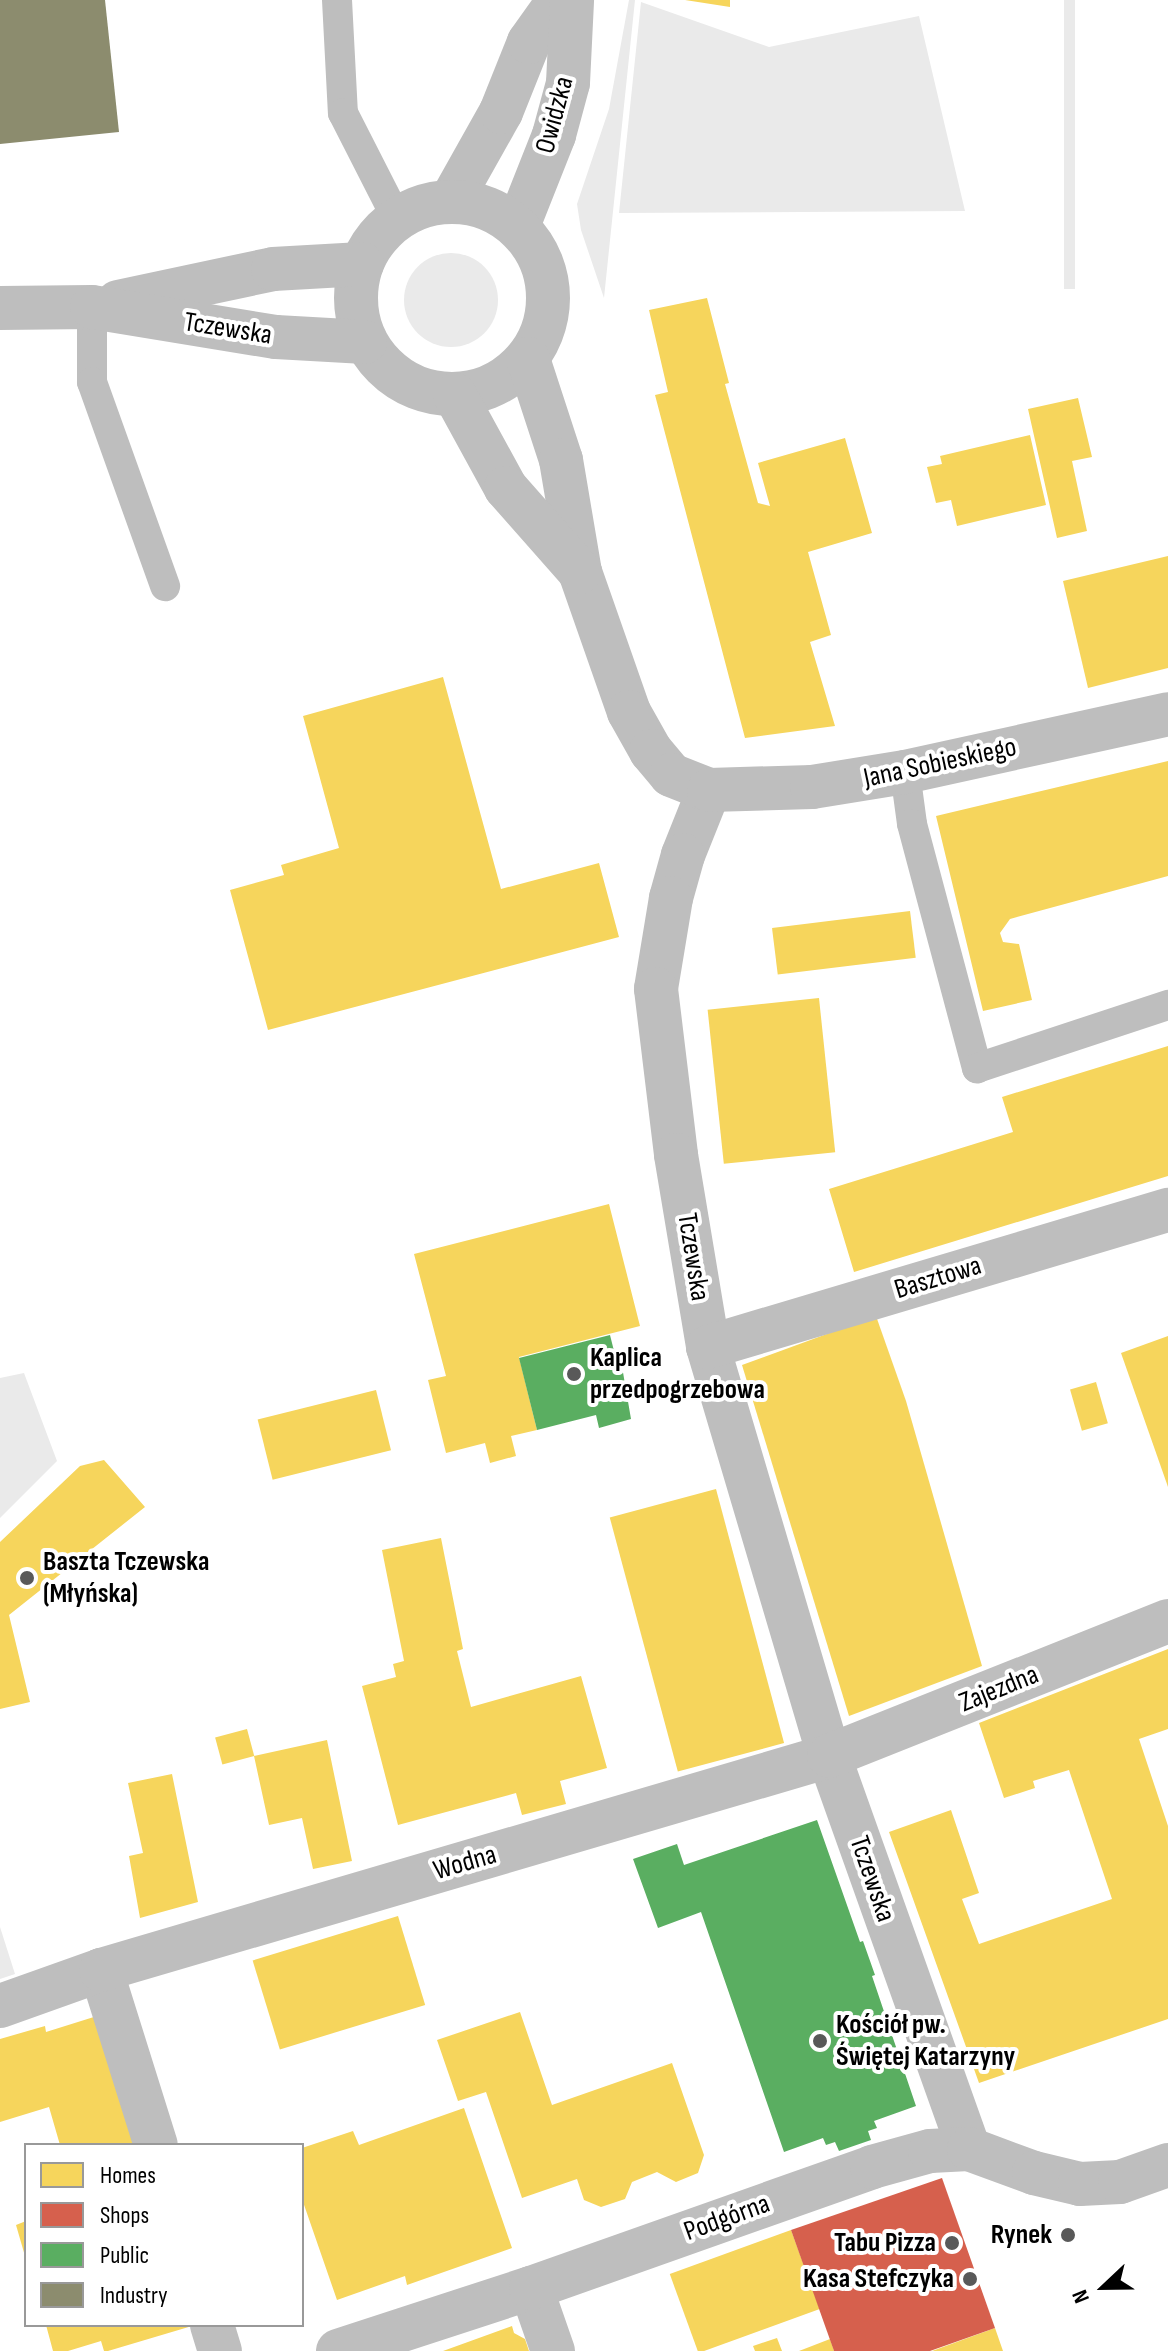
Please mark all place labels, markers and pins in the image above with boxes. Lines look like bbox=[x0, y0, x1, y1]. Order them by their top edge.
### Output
place label: Kaplica przedpogrzebowa bbox=[590, 1341, 765, 1407]
marker: Kaplica przedpogrzebowa bbox=[565, 1365, 583, 1383]
place label: Baszta Tczewska (Młyńska) bbox=[43, 1545, 209, 1611]
marker: Baszta Tczewska (Młyńska) bbox=[18, 1569, 36, 1587]
place label: Kościół pw. Świętej Katarzyny bbox=[836, 2008, 1015, 2074]
marker: Kościół pw. Świętej Katarzyny bbox=[811, 2032, 829, 2050]
place label: Rynek bbox=[991, 2218, 1052, 2252]
place label: Tabu Pizza bbox=[834, 2226, 936, 2260]
marker: Rynek bbox=[1059, 2226, 1077, 2244]
marker: Tabu Pizza bbox=[943, 2234, 961, 2252]
place label: Kasa Stefczyka bbox=[803, 2262, 954, 2296]
marker: Kasa Stefczyka bbox=[961, 2270, 979, 2288]

